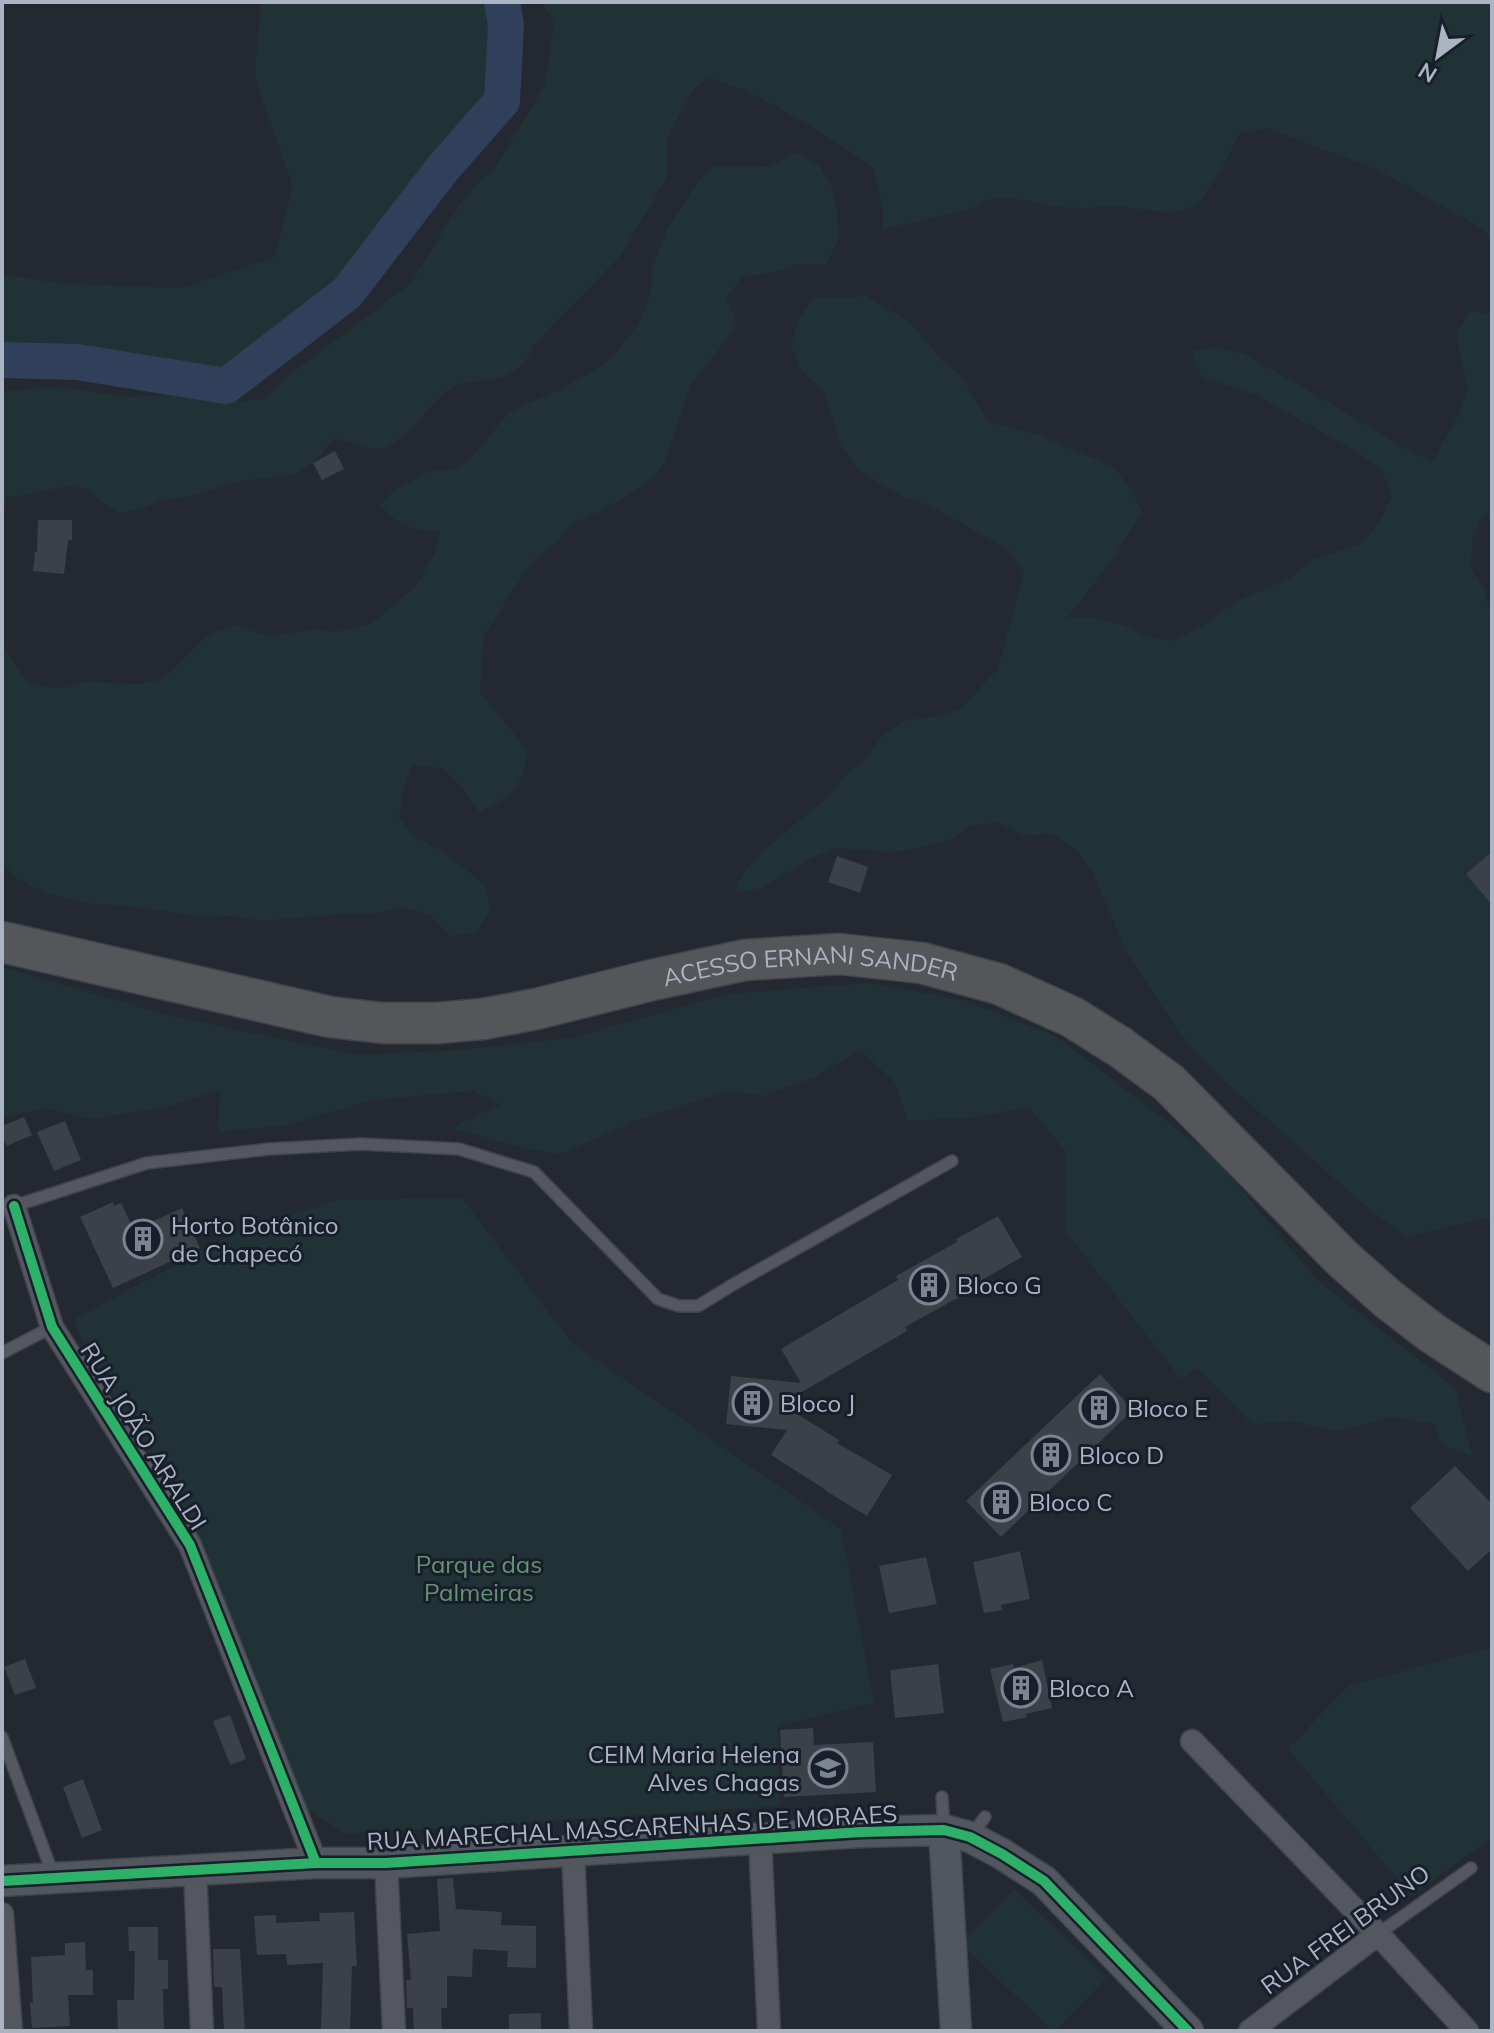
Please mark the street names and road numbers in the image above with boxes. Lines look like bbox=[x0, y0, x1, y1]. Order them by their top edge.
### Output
street label: ACESSO ERNANI SANDER bbox=[660, 938, 961, 992]
street label: RUA JOÃO ARALDI bbox=[74, 1337, 214, 1535]
street label: RUA MARECHAL MASCARENHAS DE MORAES bbox=[366, 1798, 898, 1856]
street label: RUA FREI BRUNO bbox=[1255, 1858, 1435, 2000]

